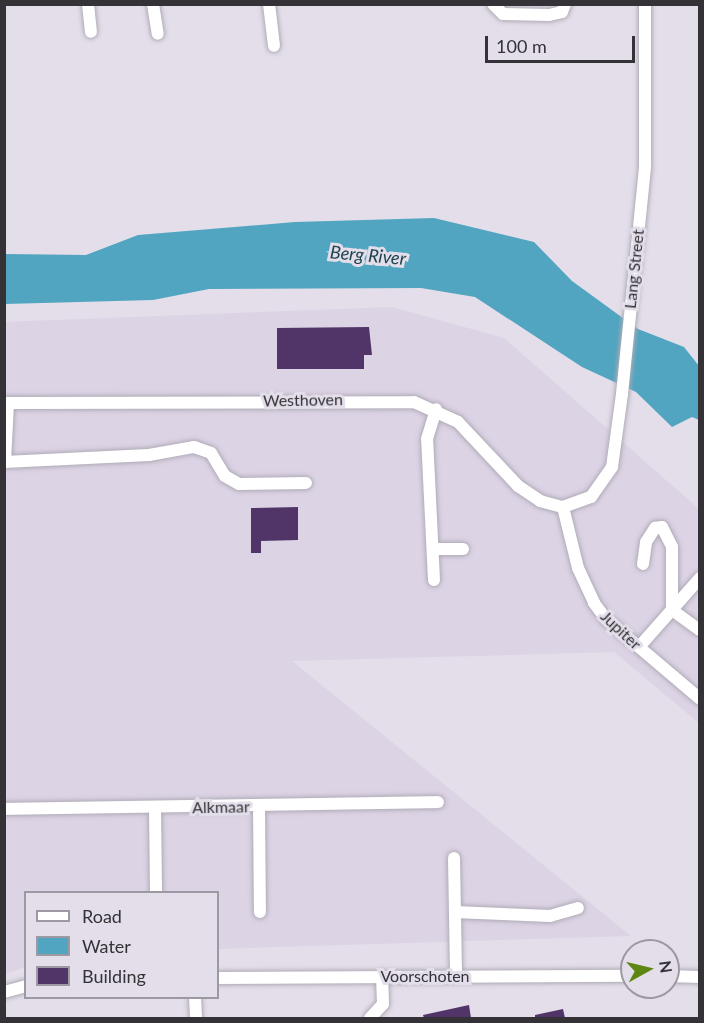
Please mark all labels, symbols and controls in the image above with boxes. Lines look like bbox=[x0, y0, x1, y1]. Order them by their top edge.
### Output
scale bar bbox=[488, 24, 638, 62]
text: 100 m bbox=[496, 35, 547, 57]
street label: Lang Street bbox=[620, 228, 648, 310]
water label: Berg River bbox=[329, 241, 407, 269]
street label: Westhoven bbox=[263, 390, 343, 410]
street label: Jupiter bbox=[597, 607, 645, 653]
street label: Alkmaar bbox=[192, 797, 250, 817]
legend bbox=[24, 891, 219, 999]
text: Road bbox=[82, 905, 122, 927]
text: Water bbox=[82, 935, 131, 957]
north arrow bbox=[620, 939, 680, 999]
text: N bbox=[656, 959, 677, 974]
text: Building bbox=[82, 965, 146, 987]
street label: Voorschoten bbox=[380, 966, 470, 986]

